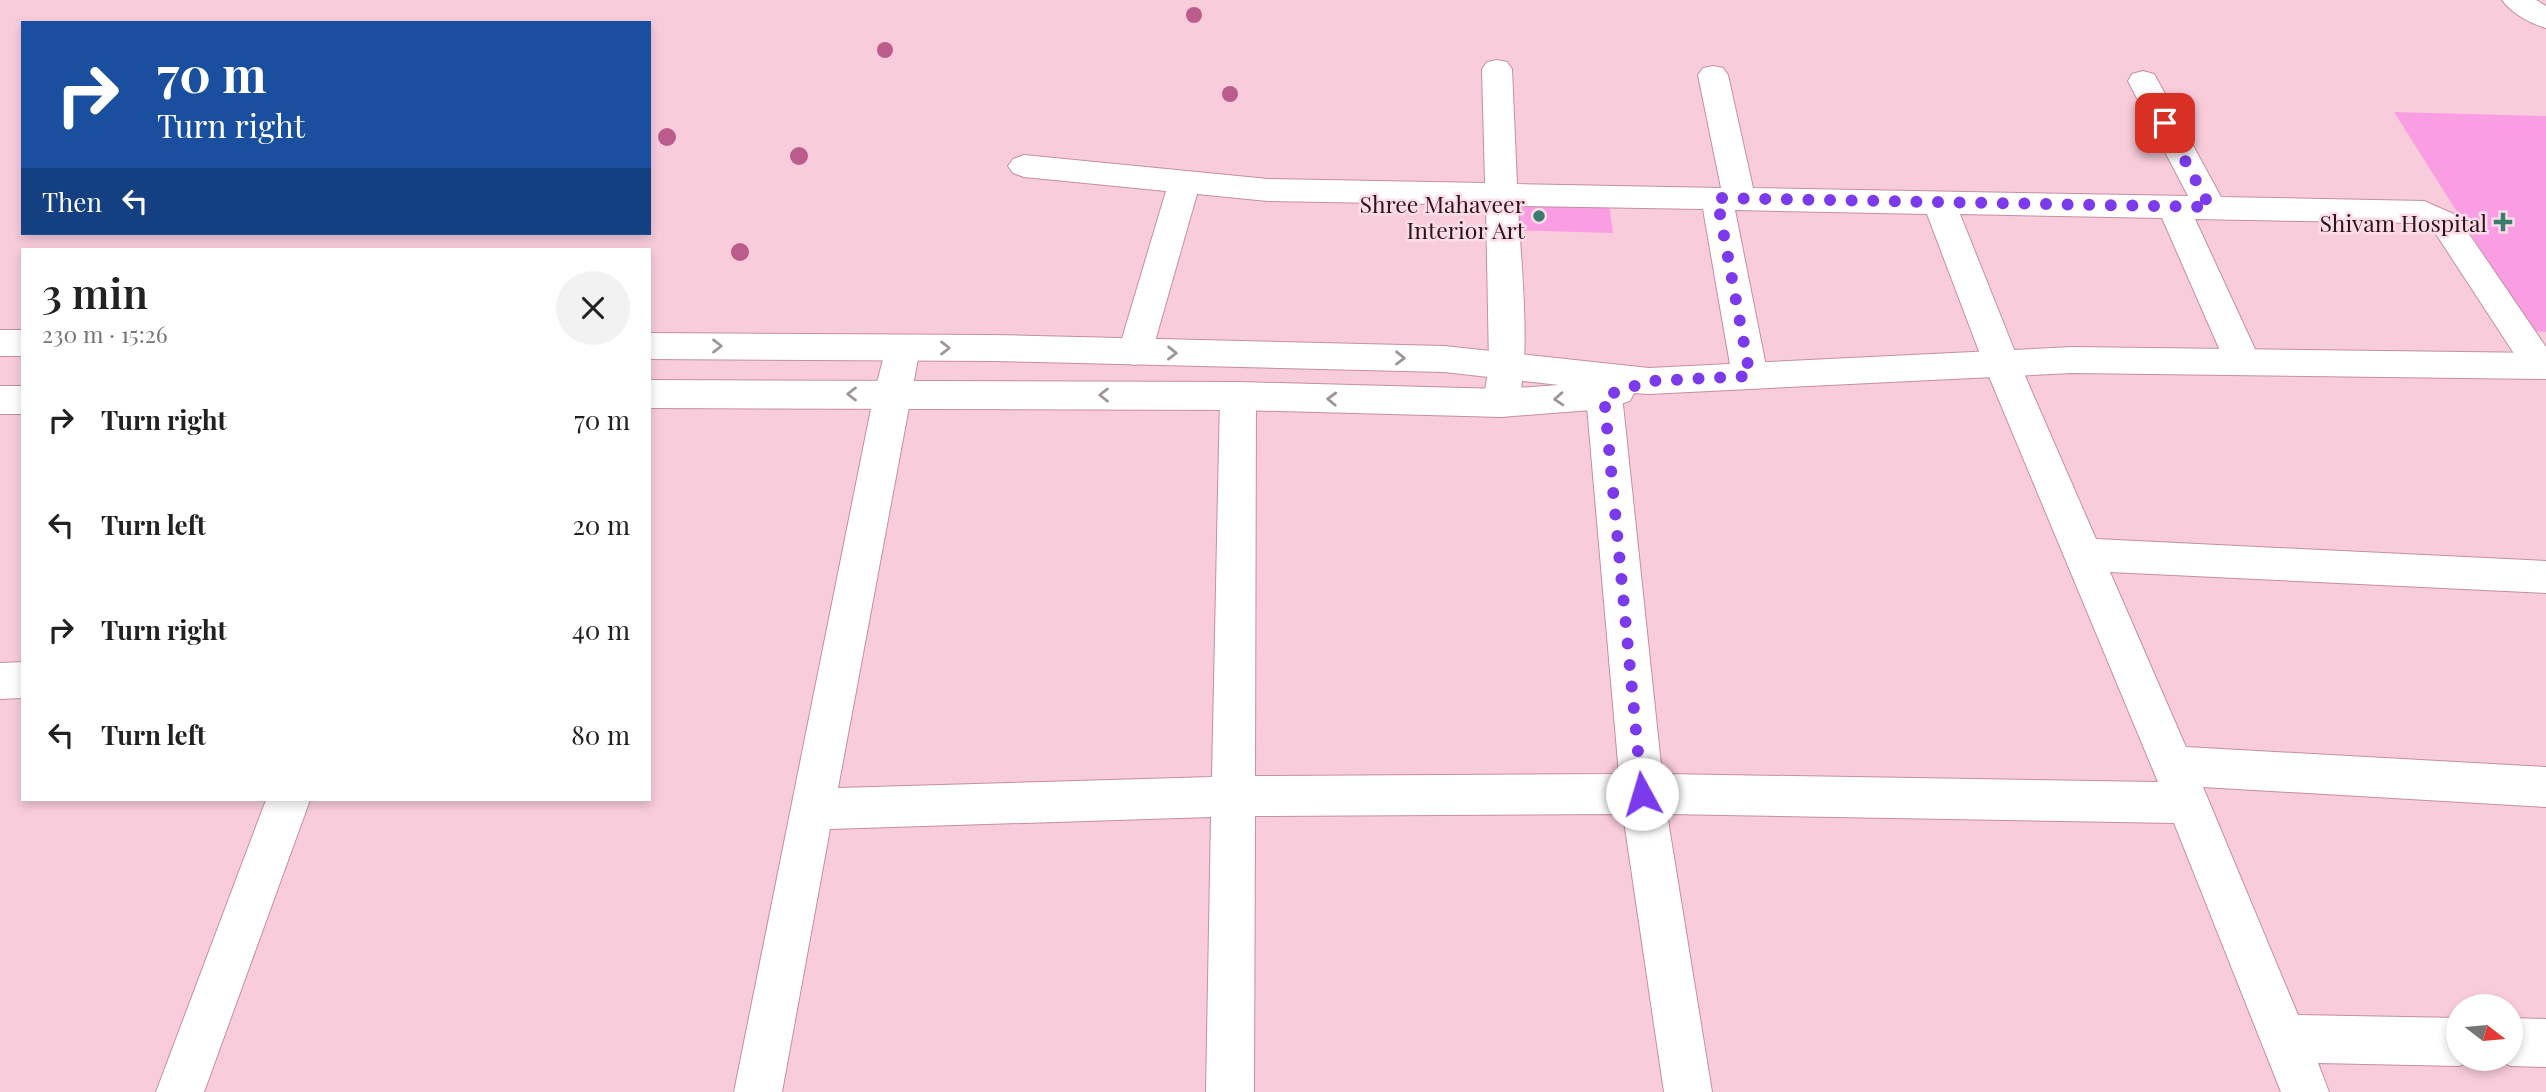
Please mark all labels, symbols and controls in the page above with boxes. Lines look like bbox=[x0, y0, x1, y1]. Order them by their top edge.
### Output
text: 70 m bbox=[157, 40, 267, 105]
icon: right bbox=[42, 49, 133, 140]
pin bbox=[2135, 93, 2195, 153]
text: Turn right bbox=[157, 103, 305, 146]
icon: arrive bbox=[2146, 104, 2184, 142]
icon: left bbox=[116, 182, 154, 220]
text: Then bbox=[42, 184, 102, 219]
place label: Shree Mahaveer Interior Art bbox=[1359, 188, 1526, 245]
place label: Shivam Hospital bbox=[2319, 207, 2487, 238]
marker: Shree Mahaveer Interior Art bbox=[1531, 208, 1547, 224]
marker: Shivam Hospital bbox=[2493, 212, 2513, 232]
text: 3 min bbox=[42, 264, 148, 320]
button: close bbox=[556, 271, 630, 345]
text: 230 m · 15:26 bbox=[42, 318, 168, 349]
one-way arrow bbox=[713, 338, 723, 354]
one-way arrow bbox=[940, 340, 951, 356]
one-way arrow bbox=[1168, 345, 1178, 361]
one-way arrow bbox=[1395, 350, 1406, 366]
one-way arrow bbox=[847, 386, 857, 402]
one-way arrow bbox=[1099, 387, 1109, 403]
one-way arrow bbox=[1326, 391, 1337, 406]
one-way arrow bbox=[1553, 391, 1564, 406]
icon: right bbox=[42, 401, 80, 439]
text: Turn right bbox=[101, 402, 227, 437]
text: 70 m bbox=[574, 402, 630, 437]
icon: left bbox=[42, 506, 80, 544]
text: Turn left bbox=[101, 507, 206, 542]
text: 20 m bbox=[572, 507, 630, 542]
icon: right bbox=[42, 611, 80, 649]
text: Turn right bbox=[101, 612, 227, 647]
text: 40 m bbox=[572, 612, 630, 647]
icon: left bbox=[42, 716, 80, 754]
text: Turn left bbox=[101, 717, 206, 752]
text: 80 m bbox=[571, 717, 630, 752]
position arrow bbox=[1605, 757, 1679, 831]
north arrow bbox=[2446, 994, 2524, 1071]
map controls bbox=[2446, 994, 2523, 1071]

